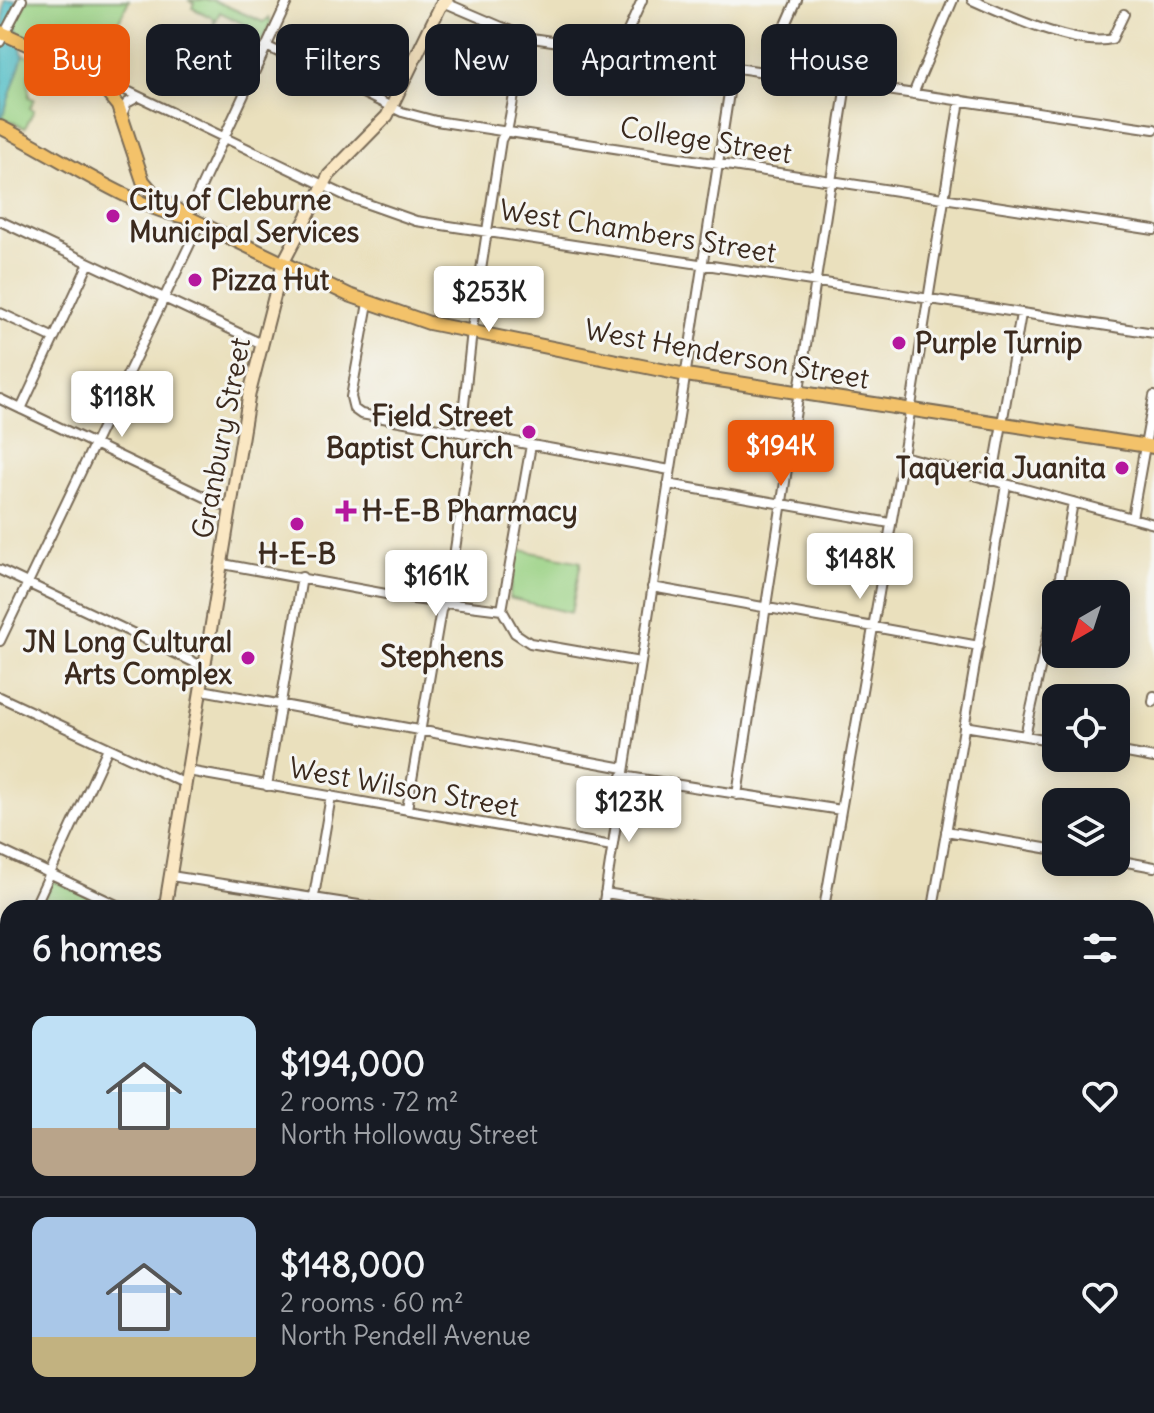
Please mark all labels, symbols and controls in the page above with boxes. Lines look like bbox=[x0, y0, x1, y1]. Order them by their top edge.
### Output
chip: Buy bbox=[24, 24, 130, 96]
chip: Rent bbox=[146, 24, 260, 96]
chip: Filters bbox=[276, 24, 409, 96]
chip: New bbox=[425, 24, 537, 96]
chip: Apartment bbox=[553, 24, 745, 96]
chip: House bbox=[761, 24, 897, 96]
street label: College Street bbox=[617, 109, 795, 171]
place label: City of Cleburne Municipal Services bbox=[129, 182, 360, 250]
street label: West Chambers Street bbox=[497, 191, 779, 271]
marker: City of Cleburne Municipal Services bbox=[104, 207, 122, 225]
place label: Pizza Hut bbox=[211, 262, 330, 298]
pin: $253K bbox=[433, 266, 545, 334]
marker: Pizza Hut bbox=[186, 271, 204, 289]
text: $253K bbox=[452, 275, 526, 308]
street label: West Henderson Street bbox=[582, 311, 872, 397]
place label: Purple Turnip bbox=[915, 325, 1083, 361]
street label: Granbury Street bbox=[184, 334, 258, 542]
marker: Purple Turnip bbox=[890, 334, 908, 352]
pin: $118K bbox=[66, 371, 178, 439]
text: $118K bbox=[89, 380, 155, 413]
place label: Field Street Baptist Church bbox=[326, 398, 514, 466]
pin: $194K bbox=[725, 420, 837, 488]
marker: Field Street Baptist Church bbox=[520, 423, 538, 441]
text: $194K bbox=[746, 429, 816, 462]
place label: Taqueria Juanita bbox=[896, 450, 1106, 486]
marker: Taqueria Juanita bbox=[1113, 459, 1131, 477]
place label: H-E-B Pharmacy bbox=[362, 493, 578, 529]
marker: H-E-B Pharmacy bbox=[337, 502, 355, 520]
marker: H-E-B bbox=[288, 515, 306, 533]
pin: $148K bbox=[804, 533, 916, 601]
place label: H-E-B bbox=[258, 536, 336, 572]
text: $148K bbox=[825, 542, 895, 575]
pin: $161K bbox=[380, 550, 492, 618]
text: $161K bbox=[403, 559, 469, 592]
north arrow bbox=[1042, 580, 1130, 668]
map controls bbox=[1042, 580, 1130, 876]
place label: JN Long Cultural Arts Complex bbox=[22, 624, 232, 692]
district label: Stephens bbox=[380, 637, 504, 675]
marker: JN Long Cultural Arts Complex bbox=[239, 649, 257, 667]
button: locate bbox=[1042, 684, 1130, 772]
street label: West Wilson Street bbox=[286, 749, 522, 825]
pin: $123K bbox=[573, 776, 685, 844]
text: $123K bbox=[594, 785, 664, 818]
button: layers bbox=[1042, 788, 1130, 876]
icon: filters bbox=[1078, 926, 1122, 970]
text: 6 homes bbox=[32, 927, 162, 970]
text: $194,000 bbox=[280, 1042, 425, 1085]
icon: home bbox=[96, 1048, 192, 1144]
icon: heart bbox=[1078, 1074, 1122, 1118]
text: 2 rooms · 72 m² bbox=[280, 1085, 459, 1118]
text: North Holloway Street bbox=[280, 1118, 538, 1151]
text: $148,000 bbox=[280, 1243, 425, 1286]
icon: home bbox=[96, 1249, 192, 1345]
icon: heart bbox=[1078, 1275, 1122, 1319]
text: 2 rooms · 60 m² bbox=[280, 1286, 464, 1319]
text: North Pendell Avenue bbox=[280, 1319, 531, 1352]

